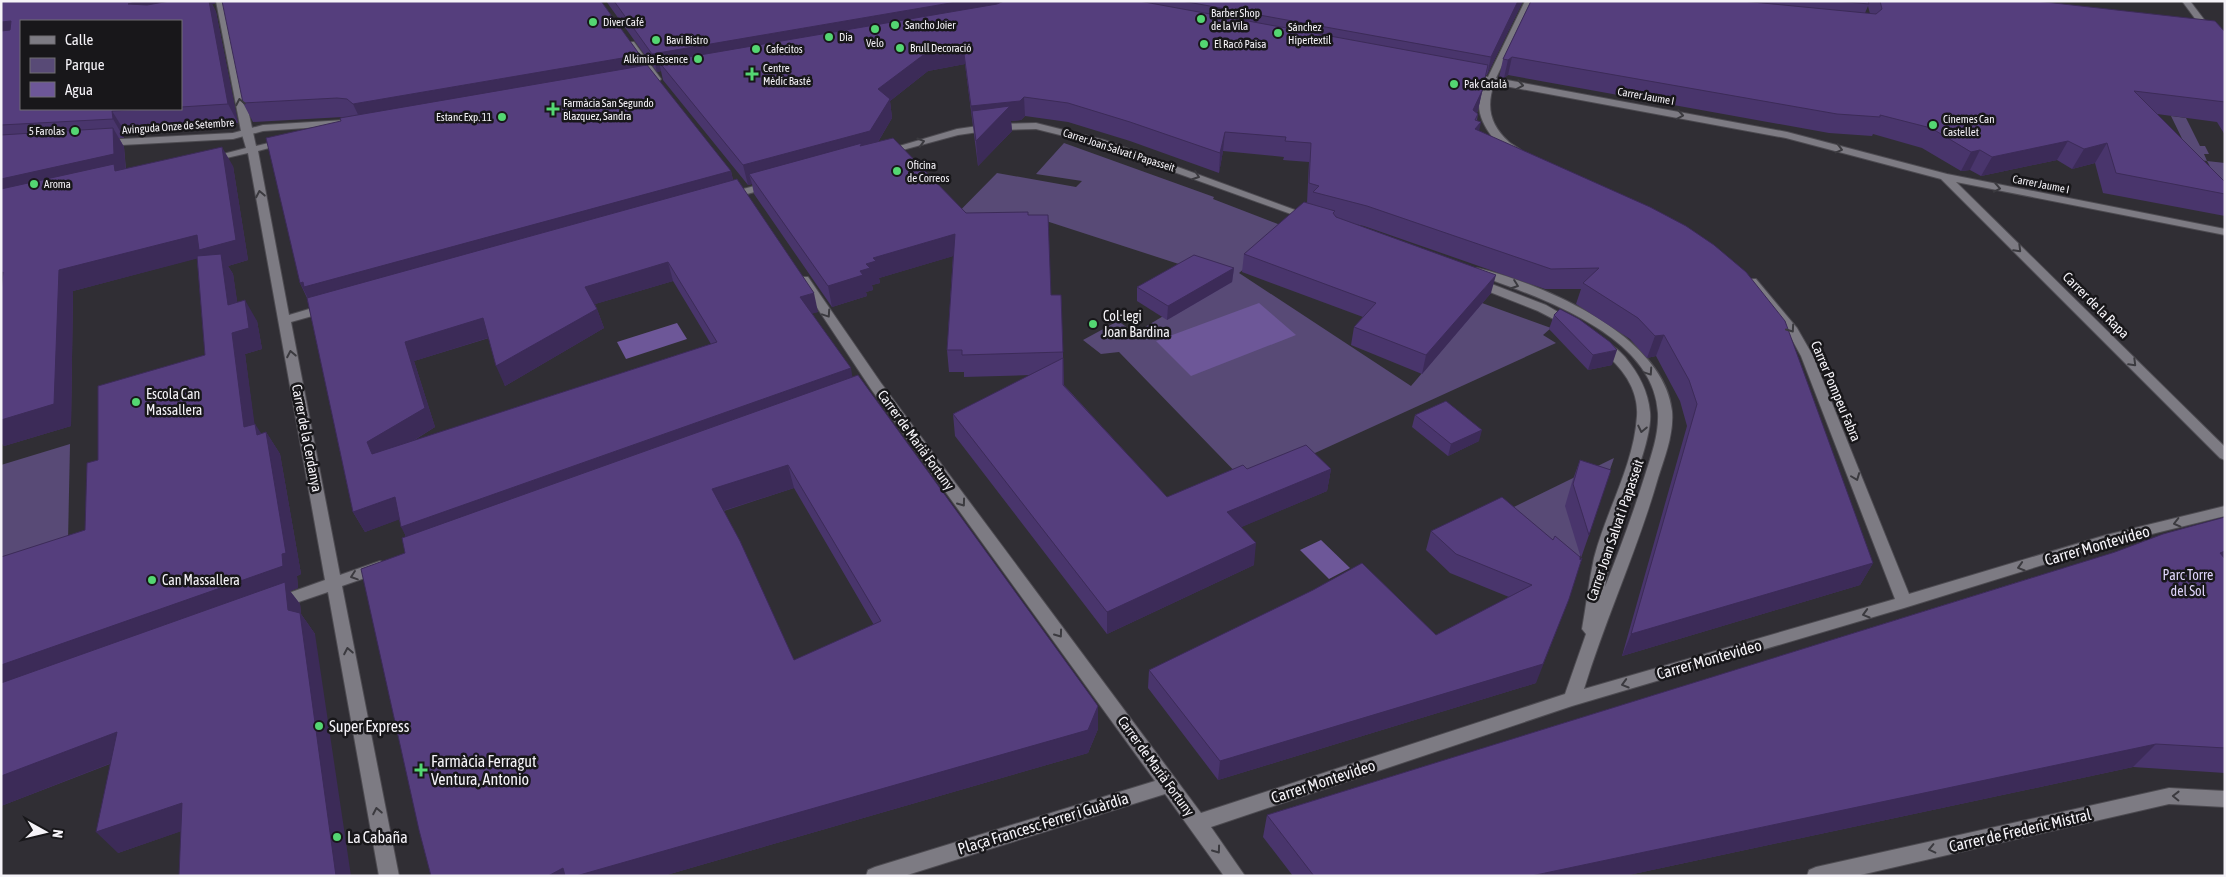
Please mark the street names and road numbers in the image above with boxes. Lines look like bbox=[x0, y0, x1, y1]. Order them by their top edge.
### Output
street label: Carrer Jaume I bbox=[1617, 85, 1675, 107]
street label: Avinguda Onze de Setembre bbox=[121, 116, 235, 136]
street label: Carrer Joan Salvat i Papasseit bbox=[1062, 126, 1176, 174]
street label: Carrer Jaume I bbox=[2012, 173, 2070, 195]
street label: Carrer de la Rapa bbox=[2060, 269, 2132, 341]
street label: Carrer Pompeu Fabra bbox=[1808, 338, 1864, 444]
street label: Carrer de la Cerdanya bbox=[289, 383, 325, 493]
street label: Carrer de Marià Fortuny bbox=[874, 387, 958, 493]
street label: Carrer Joan Salvat i Papasseit bbox=[1583, 457, 1647, 603]
street label: Carrer Montevideo bbox=[2042, 521, 2152, 569]
street label: Carrer Montevideo bbox=[1654, 635, 1764, 683]
street label: Carrer de Marià Fortuny bbox=[1114, 713, 1198, 819]
street label: Carrer Montevideo bbox=[1269, 756, 1377, 806]
street label: Plaça Francesc Ferrer i Guàrdia bbox=[955, 788, 1131, 859]
street label: Carrer de Frederic Mistral bbox=[1947, 805, 2094, 855]

